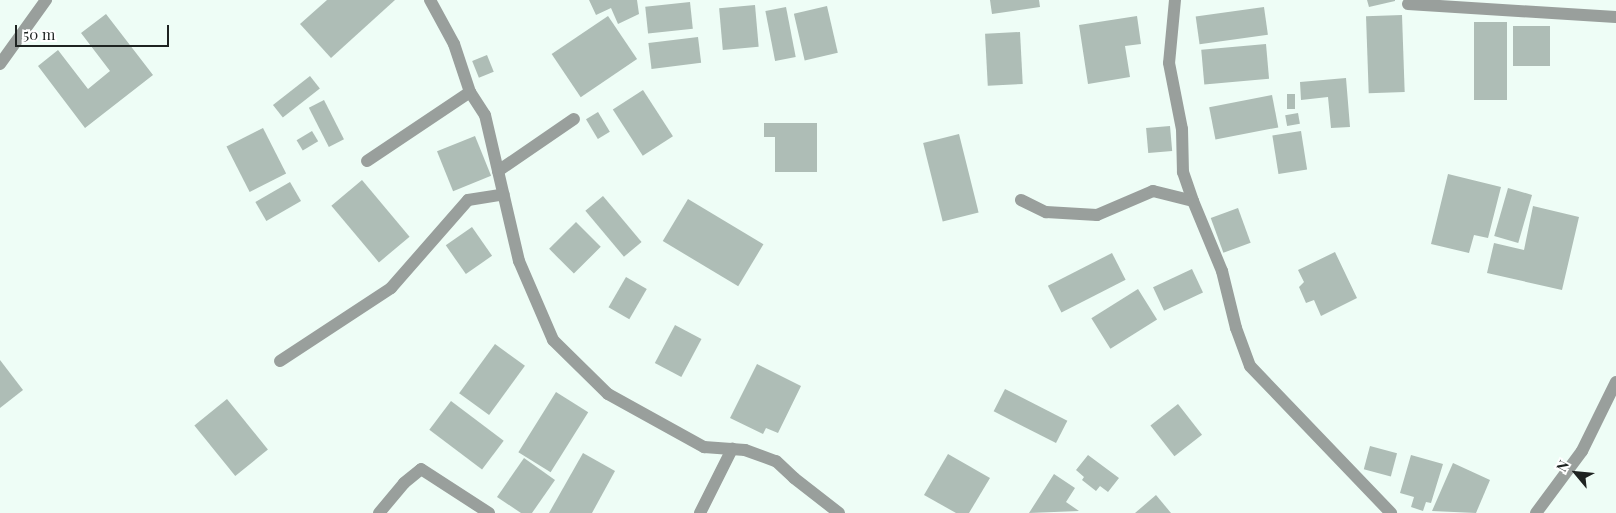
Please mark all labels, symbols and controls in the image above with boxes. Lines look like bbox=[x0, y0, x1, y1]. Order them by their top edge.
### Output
scale bar bbox=[18, 15, 171, 47]
text: 50 m bbox=[23, 24, 55, 44]
north arrow bbox=[1551, 448, 1601, 498]
text: N bbox=[1552, 457, 1573, 475]

